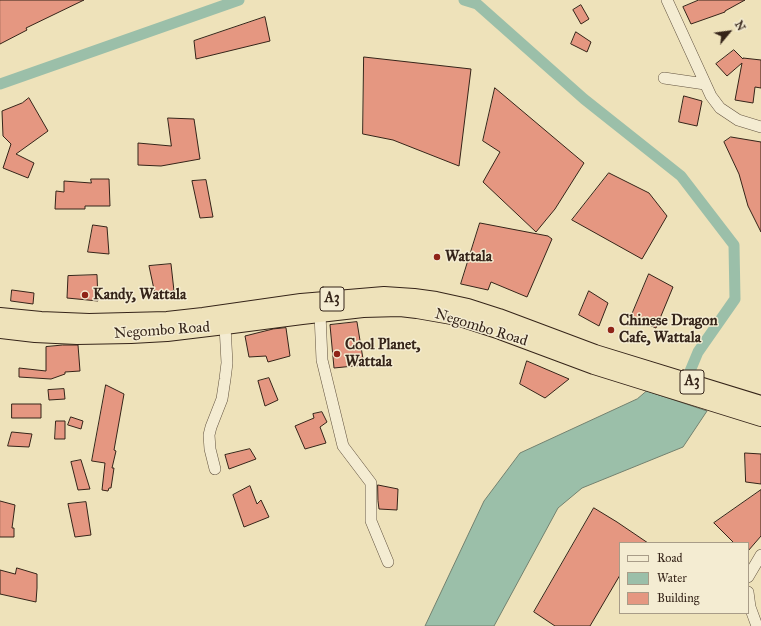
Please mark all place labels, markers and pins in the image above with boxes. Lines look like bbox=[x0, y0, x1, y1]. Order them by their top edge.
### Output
place label: Wattala bbox=[445, 248, 492, 266]
marker: Wattala bbox=[432, 252, 442, 262]
place label: Kandy, Wattala bbox=[93, 286, 186, 304]
marker: Kandy, Wattala bbox=[80, 290, 90, 300]
place label: Chinese Dragon Cafe, Wattala bbox=[619, 312, 718, 347]
marker: Chinese Dragon Cafe, Wattala bbox=[606, 325, 616, 335]
place label: Cool Planet, Wattala bbox=[345, 336, 420, 371]
marker: Cool Planet, Wattala bbox=[332, 349, 342, 359]

